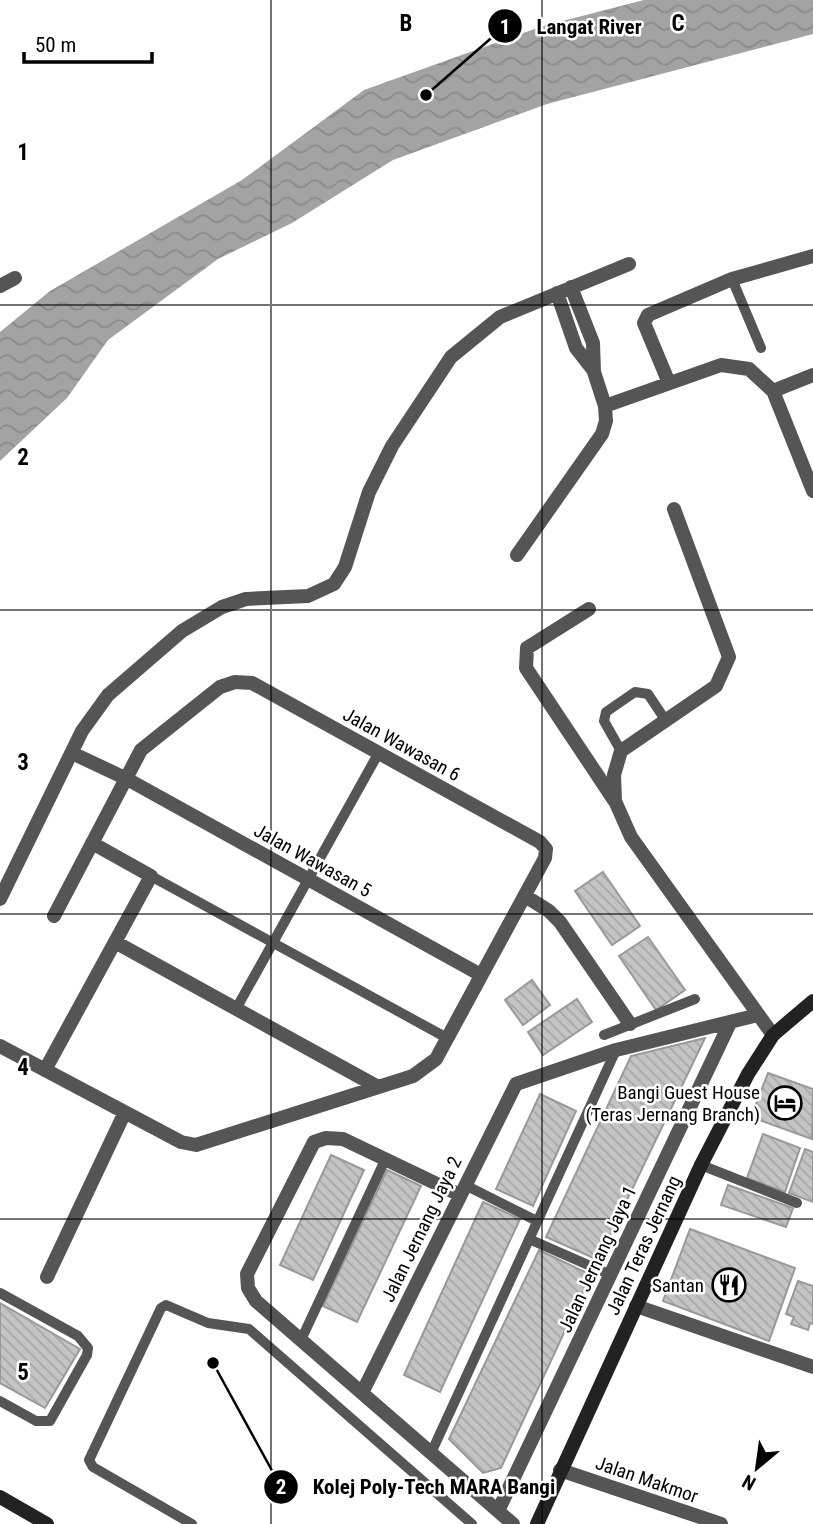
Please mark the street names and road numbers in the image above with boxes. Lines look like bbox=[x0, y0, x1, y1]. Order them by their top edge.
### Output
street label: Jalan Wawasan 6 bbox=[339, 703, 465, 786]
street label: Jalan Wawasan 5 bbox=[250, 819, 376, 902]
street label: Jalan Jernang Jaya 2 bbox=[376, 1153, 467, 1306]
street label: Jalan Teras Jernang bbox=[601, 1172, 686, 1319]
street label: Jalan Jernang Jaya 1 bbox=[553, 1182, 642, 1336]
street label: Jalan Makmor bbox=[593, 1451, 701, 1508]

